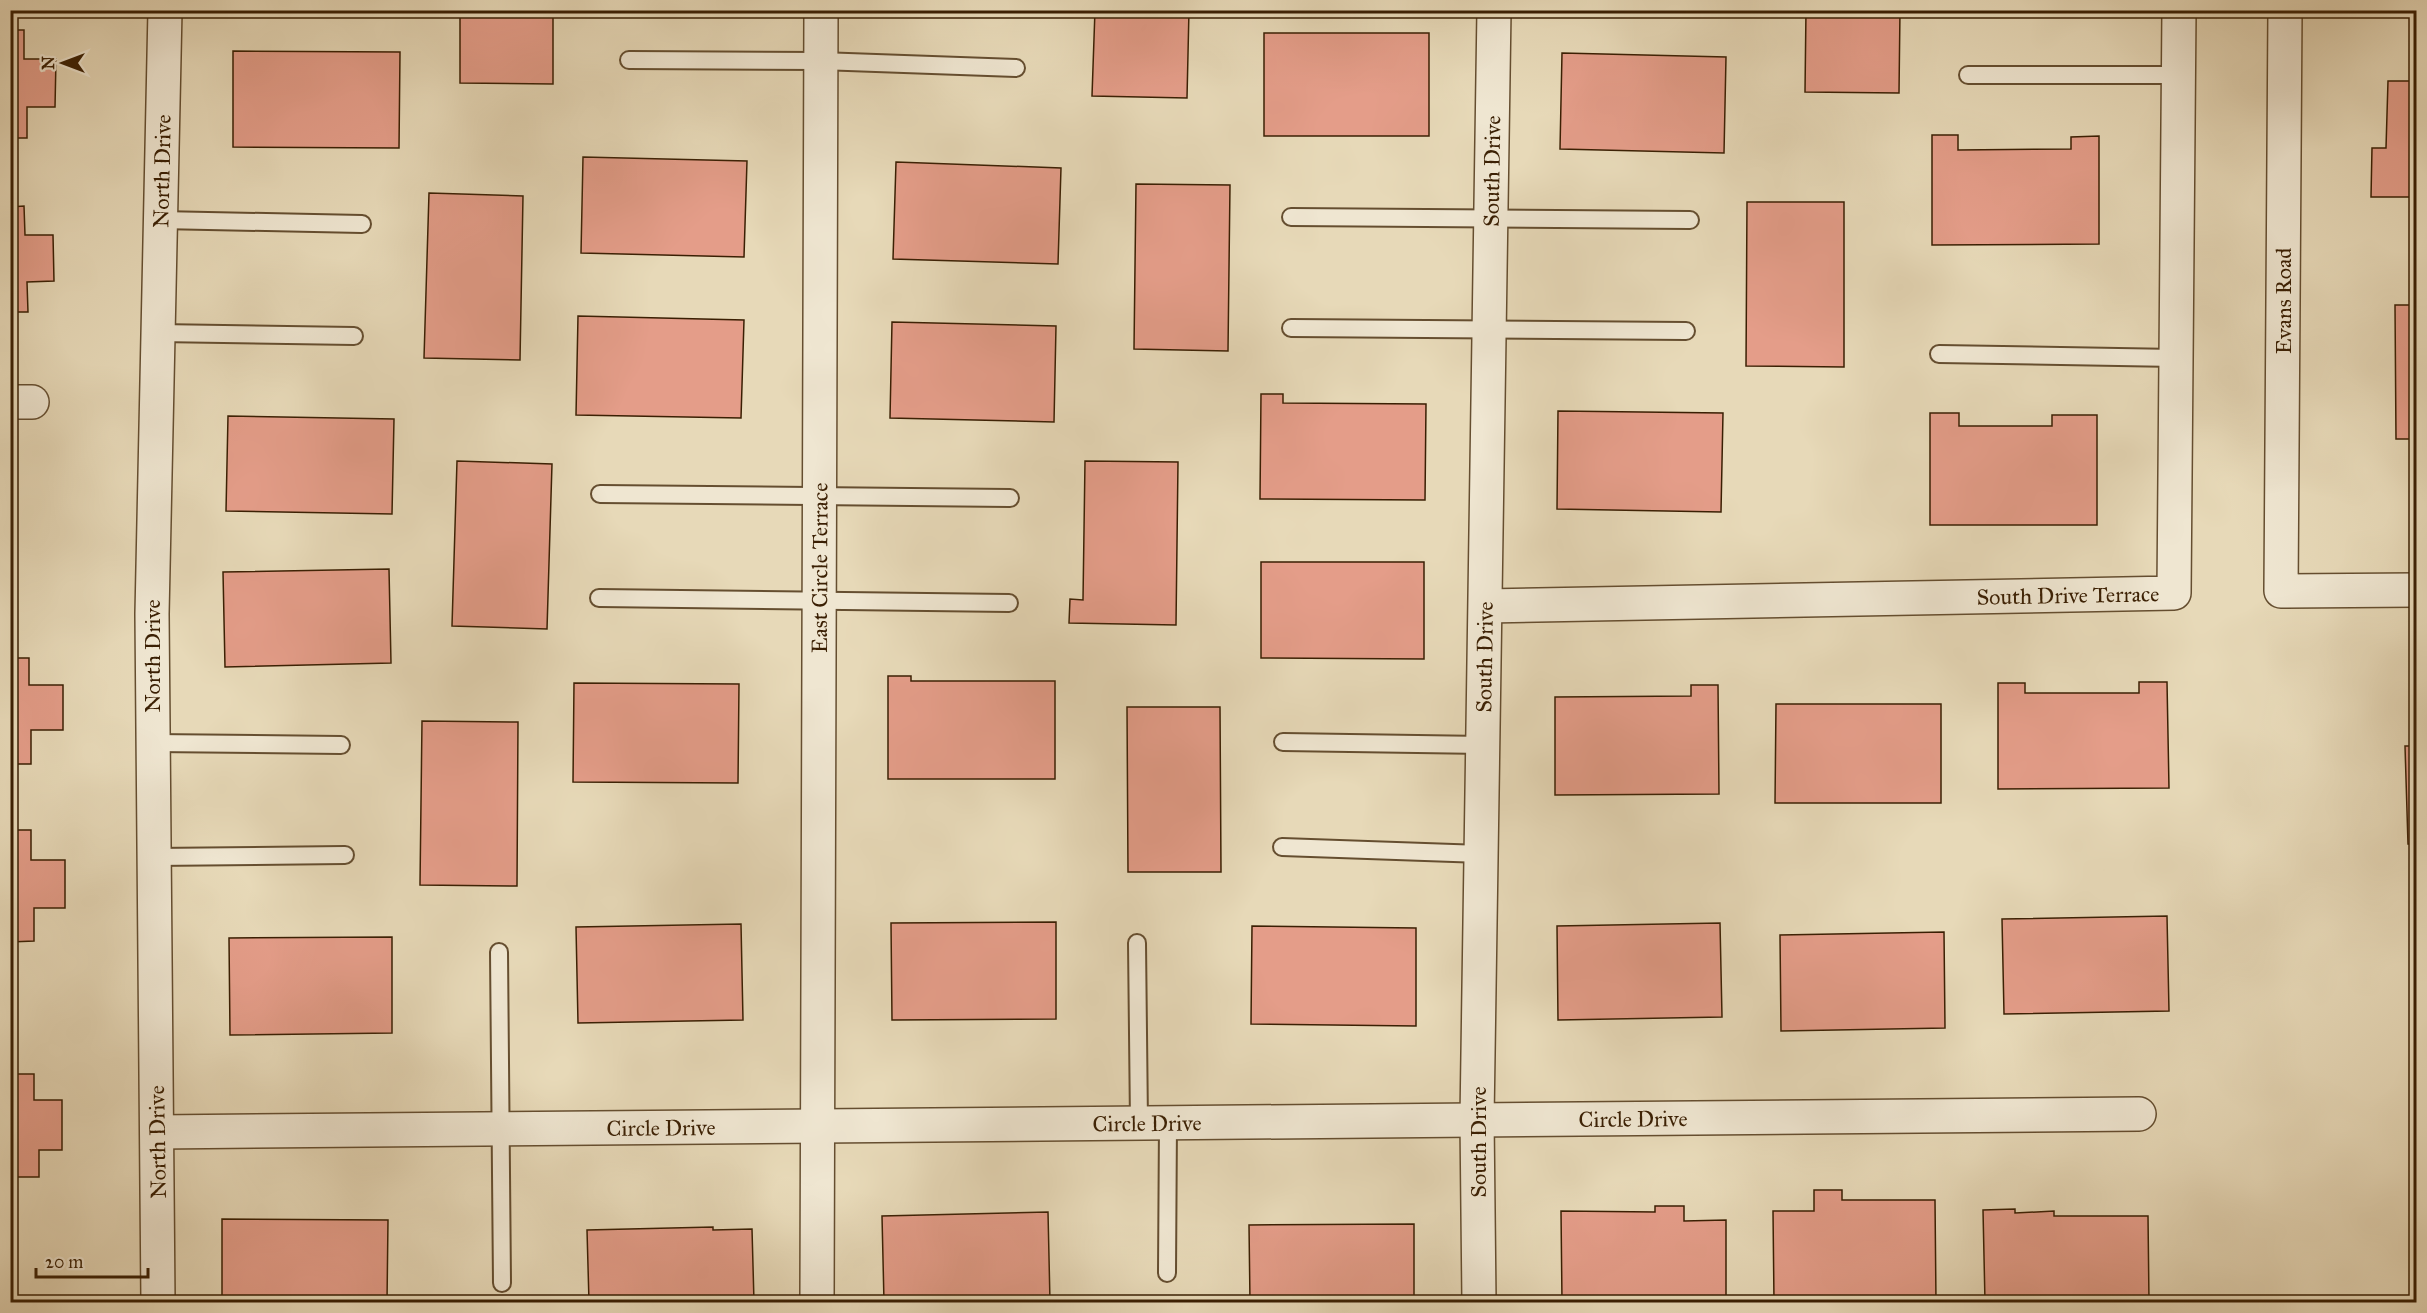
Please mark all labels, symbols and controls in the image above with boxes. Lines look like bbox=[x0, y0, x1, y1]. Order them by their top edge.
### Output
north arrow bbox=[33, 33, 93, 93]
text: N bbox=[39, 56, 58, 70]
street label: North Drive bbox=[147, 114, 177, 228]
street label: South Drive bbox=[1478, 115, 1506, 227]
street label: Evans Road bbox=[2270, 248, 2297, 354]
street label: East Circle Terrace bbox=[806, 483, 834, 653]
street label: South Drive Terrace bbox=[1976, 580, 2160, 611]
street label: North Drive bbox=[139, 599, 166, 713]
street label: South Drive bbox=[1470, 601, 1499, 713]
street label: North Drive bbox=[143, 1085, 172, 1199]
street label: South Drive bbox=[1465, 1086, 1492, 1198]
street label: Circle Drive bbox=[1578, 1105, 1688, 1133]
street label: Circle Drive bbox=[1092, 1110, 1202, 1138]
street label: Circle Drive bbox=[606, 1114, 716, 1142]
scale bar bbox=[36, 1241, 148, 1279]
text: 20 m bbox=[45, 1251, 83, 1273]

